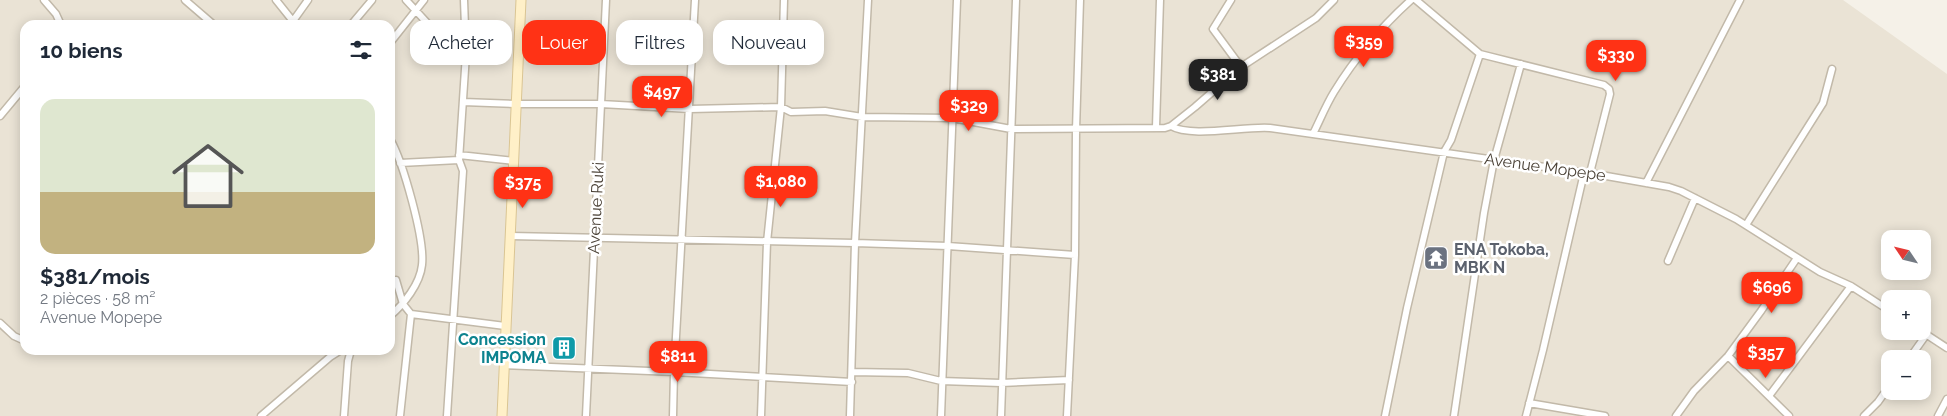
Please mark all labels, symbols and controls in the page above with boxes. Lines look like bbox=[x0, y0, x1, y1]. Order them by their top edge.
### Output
chip: Acheter bbox=[410, 20, 512, 65]
chip: Louer bbox=[522, 20, 606, 65]
chip: Filtres bbox=[616, 20, 703, 65]
chip: Nouveau bbox=[713, 20, 824, 65]
pin: $359 bbox=[1334, 26, 1394, 68]
text: $359 bbox=[1345, 32, 1383, 51]
icon: filters bbox=[347, 36, 375, 64]
text: 10 biens bbox=[40, 38, 123, 63]
pin: $330 bbox=[1586, 39, 1646, 82]
text: $330 bbox=[1597, 46, 1635, 65]
pin: $381 bbox=[1188, 58, 1248, 101]
text: $381 bbox=[1200, 65, 1236, 84]
pin: $497 bbox=[632, 76, 692, 118]
text: $497 bbox=[643, 82, 681, 101]
pin: $329 bbox=[939, 90, 999, 132]
text: $329 bbox=[950, 96, 988, 115]
icon: home bbox=[163, 131, 253, 221]
street label: Avenue Mopepe bbox=[1483, 149, 1607, 185]
street label: Avenue Ruki bbox=[584, 162, 608, 254]
pin: $375 bbox=[493, 166, 553, 209]
pin: $1,080 bbox=[740, 166, 822, 208]
text: $1,080 bbox=[755, 172, 807, 191]
text: $375 bbox=[505, 173, 541, 192]
north arrow bbox=[1881, 230, 1931, 280]
map controls bbox=[1881, 230, 1931, 400]
place label: ENA Tokoba, MBK N bbox=[1454, 240, 1549, 277]
temple icon: ENA Tokoba, MBK N bbox=[1423, 245, 1449, 271]
text: $381/mois bbox=[40, 264, 150, 289]
pin: $696 bbox=[1742, 272, 1802, 314]
text: $696 bbox=[1753, 278, 1792, 297]
text: 2 pièces · 58 m² bbox=[40, 289, 155, 308]
button: + bbox=[1881, 290, 1931, 340]
text: Avenue Mopepe bbox=[40, 308, 162, 327]
place label: Concession IMPOMA bbox=[458, 330, 546, 367]
building icon: Concession IMPOMA bbox=[551, 335, 577, 361]
pin: $357 bbox=[1736, 336, 1796, 379]
pin: $811 bbox=[648, 340, 708, 383]
text: $357 bbox=[1748, 343, 1784, 362]
text: $811 bbox=[660, 347, 696, 366]
button: − bbox=[1881, 350, 1931, 400]

